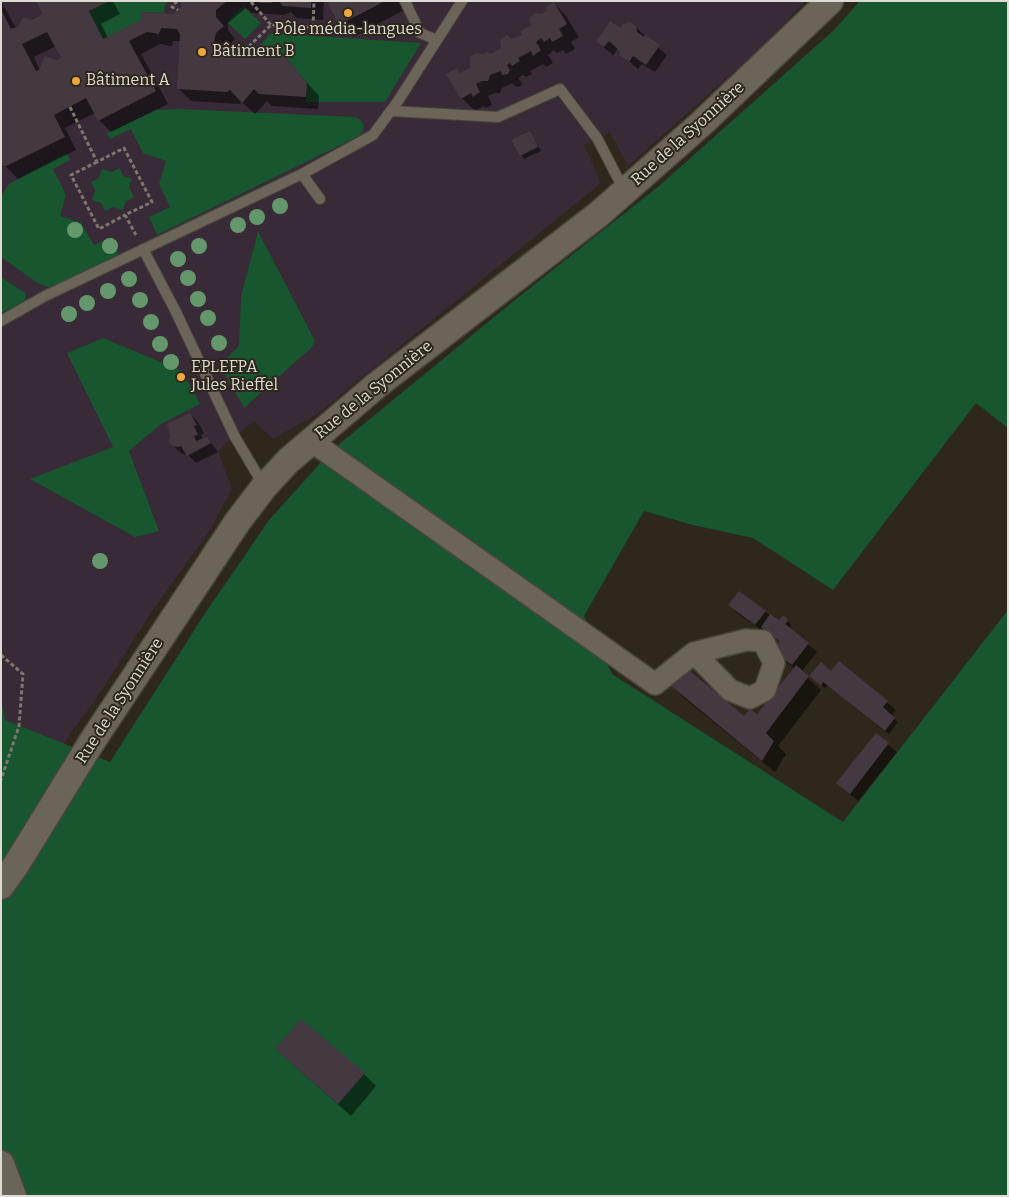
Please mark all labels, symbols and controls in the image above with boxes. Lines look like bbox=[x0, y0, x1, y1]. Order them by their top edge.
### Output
marker: Pôle média-langues bbox=[342, 7, 354, 19]
place label: Pôle média-langues bbox=[274, 20, 422, 40]
place label: Bâtiment B bbox=[212, 42, 295, 62]
marker: Bâtiment B bbox=[196, 46, 208, 58]
place label: Bâtiment A bbox=[86, 71, 170, 91]
marker: Bâtiment A bbox=[70, 75, 82, 87]
street label: Rue de la Syonnière bbox=[628, 78, 748, 190]
street label: Rue de la Syonnière bbox=[311, 337, 437, 443]
place label: EPLEFPA Jules Rieffel bbox=[191, 358, 278, 396]
marker: EPLEFPA Jules Rieffel bbox=[175, 371, 187, 383]
street label: Rue de la Syonnière bbox=[72, 635, 168, 767]

